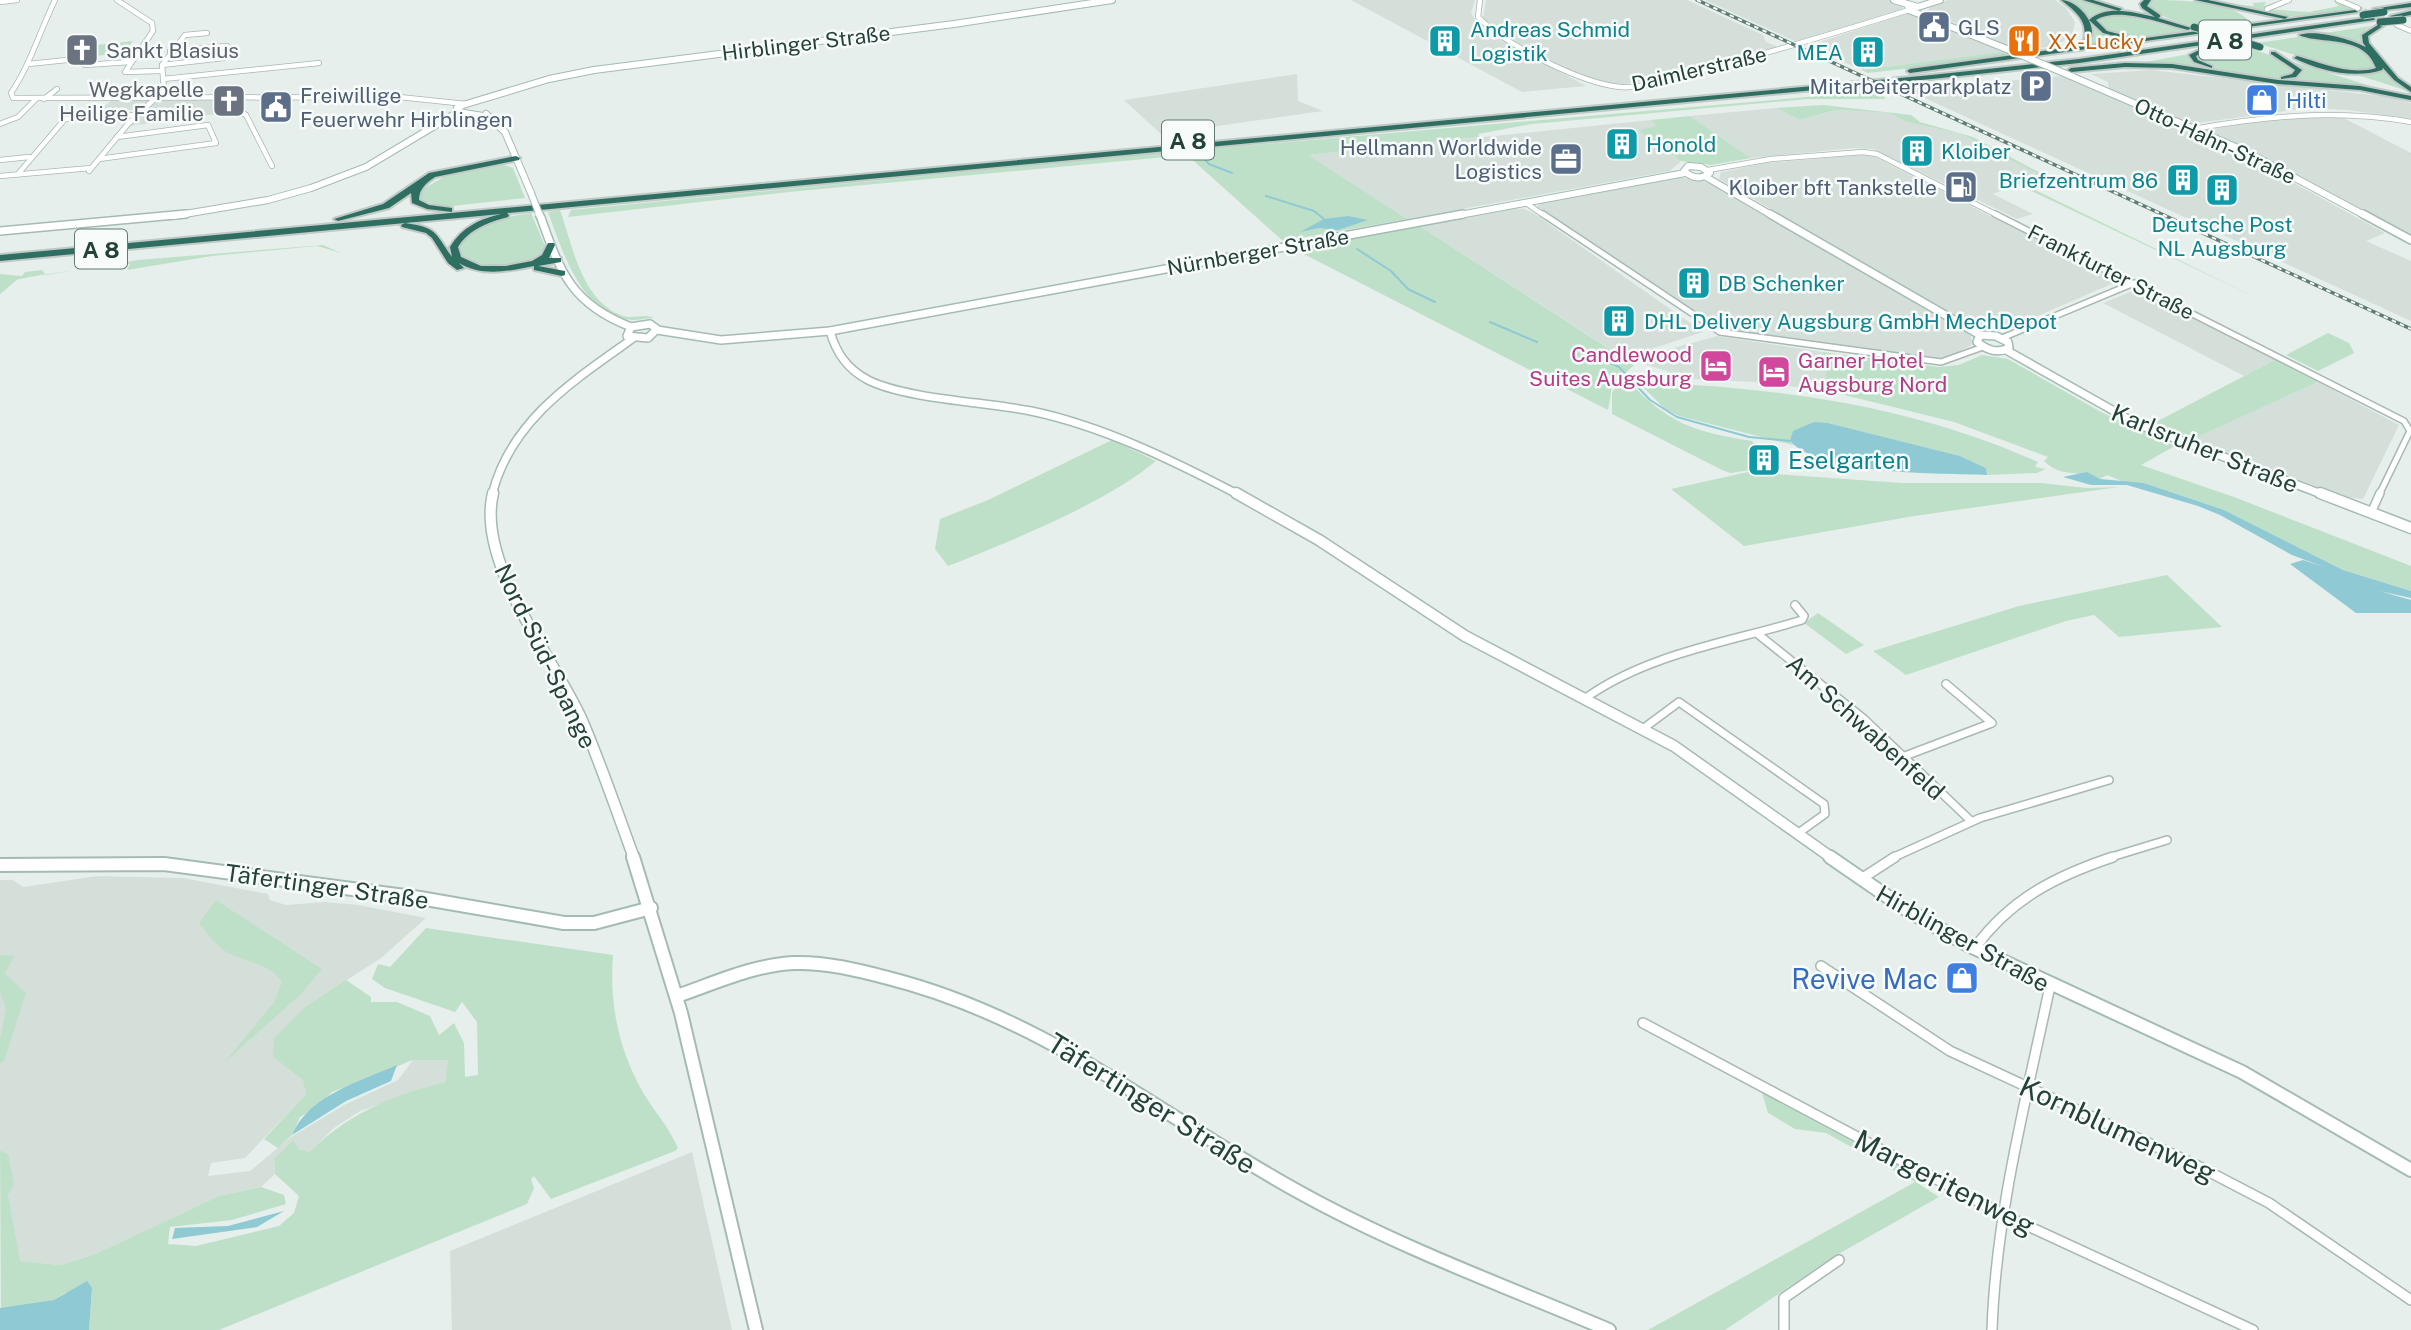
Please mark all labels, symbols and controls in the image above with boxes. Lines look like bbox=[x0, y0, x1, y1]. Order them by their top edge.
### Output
public building icon: GLS bbox=[1915, 8, 1953, 46]
place label: GLS bbox=[1958, 15, 2000, 40]
place label: Andreas Schmid Logistik bbox=[1470, 17, 1630, 66]
street label: Hirblinger Straße bbox=[720, 20, 892, 66]
road number: A 8 bbox=[2199, 20, 2251, 60]
building icon: Andreas Schmid Logistik bbox=[1426, 22, 1464, 60]
restaurant icon: XX-Lucky bbox=[2005, 22, 2043, 60]
place label: XX-Lucky bbox=[2048, 29, 2144, 54]
church icon: Sankt Blasius bbox=[63, 31, 101, 69]
building icon: MEA bbox=[1849, 33, 1887, 71]
place label: Sankt Blasius bbox=[106, 38, 239, 63]
place label: MEA bbox=[1797, 40, 1843, 65]
street label: Daimlerstraße bbox=[1629, 41, 1769, 97]
parking icon: Mitarbeiterparkplatz bbox=[2017, 67, 2055, 105]
place label: Mitarbeiterparkplatz bbox=[1810, 74, 2011, 99]
place label: Wegkapelle Heilige Familie bbox=[59, 77, 204, 126]
shop icon: Hilti bbox=[2243, 81, 2281, 119]
church icon: Wegkapelle Heilige Familie bbox=[210, 82, 248, 120]
place label: Freiwillige Feuerwehr Hirblingen bbox=[300, 83, 513, 132]
public building icon: Freiwillige Feuerwehr Hirblingen bbox=[257, 88, 295, 126]
place label: Hilti bbox=[2286, 88, 2326, 113]
street label: Otto-Hahn-Straße bbox=[2130, 93, 2300, 189]
road number: A 8 bbox=[1162, 120, 1214, 160]
building icon: Honold bbox=[1603, 125, 1641, 163]
place label: Honold bbox=[1646, 132, 1716, 157]
building icon: Kloiber bbox=[1898, 132, 1936, 170]
place label: Hellmann Worldwide Logistics bbox=[1340, 135, 1542, 184]
place label: Kloiber bbox=[1941, 139, 2011, 164]
office icon: Hellmann Worldwide Logistics bbox=[1547, 140, 1585, 178]
building icon: Briefzentrum 86 bbox=[2164, 161, 2202, 199]
fuel station icon: Kloiber bft Tankstelle bbox=[1942, 168, 1980, 206]
place label: Briefzentrum 86 bbox=[1999, 168, 2158, 193]
building icon: Deutsche Post NL Augsburg bbox=[2203, 171, 2241, 209]
place label: Kloiber bft Tankstelle bbox=[1728, 175, 1937, 200]
place label: Deutsche Post NL Augsburg bbox=[2151, 212, 2293, 261]
street label: Frankfurter Straße bbox=[2024, 219, 2198, 325]
street label: Nürnberger Straße bbox=[1165, 224, 1351, 280]
road number: A 8 bbox=[75, 230, 127, 268]
building icon: DB Schenker bbox=[1675, 264, 1713, 302]
place label: DB Schenker bbox=[1718, 271, 1845, 296]
building icon: DHL Delivery Augsburg GmbH MechDepot bbox=[1600, 302, 1638, 340]
place label: DHL Delivery Augsburg GmbH MechDepot bbox=[1644, 309, 2057, 334]
place label: Candlewood Suites Augsburg bbox=[1529, 342, 1692, 391]
hotel icon: Candlewood Suites Augsburg bbox=[1697, 347, 1735, 385]
place label: Garner Hotel Augsburg Nord bbox=[1798, 348, 1947, 397]
hotel icon: Garner Hotel Augsburg Nord bbox=[1755, 353, 1793, 391]
street label: Karlsruher Straße bbox=[2108, 398, 2302, 498]
building icon: Eselgarten bbox=[1745, 441, 1783, 479]
place label: Eselgarten bbox=[1788, 446, 1909, 474]
street label: Nord-Süd-Spange bbox=[489, 559, 603, 753]
street label: Am Schwabenfeld bbox=[1781, 649, 1951, 805]
street label: Täfertinger Straße bbox=[223, 858, 431, 914]
street label: Hirblinger Straße bbox=[1872, 879, 2054, 997]
shop icon: Revive Mac bbox=[1943, 959, 1981, 997]
place label: Revive Mac bbox=[1791, 962, 1938, 995]
street label: Täfertinger Straße bbox=[1042, 1026, 1262, 1180]
street label: Kornblumenweg bbox=[2015, 1069, 2221, 1189]
street label: Margeritenweg bbox=[1849, 1122, 2041, 1242]

